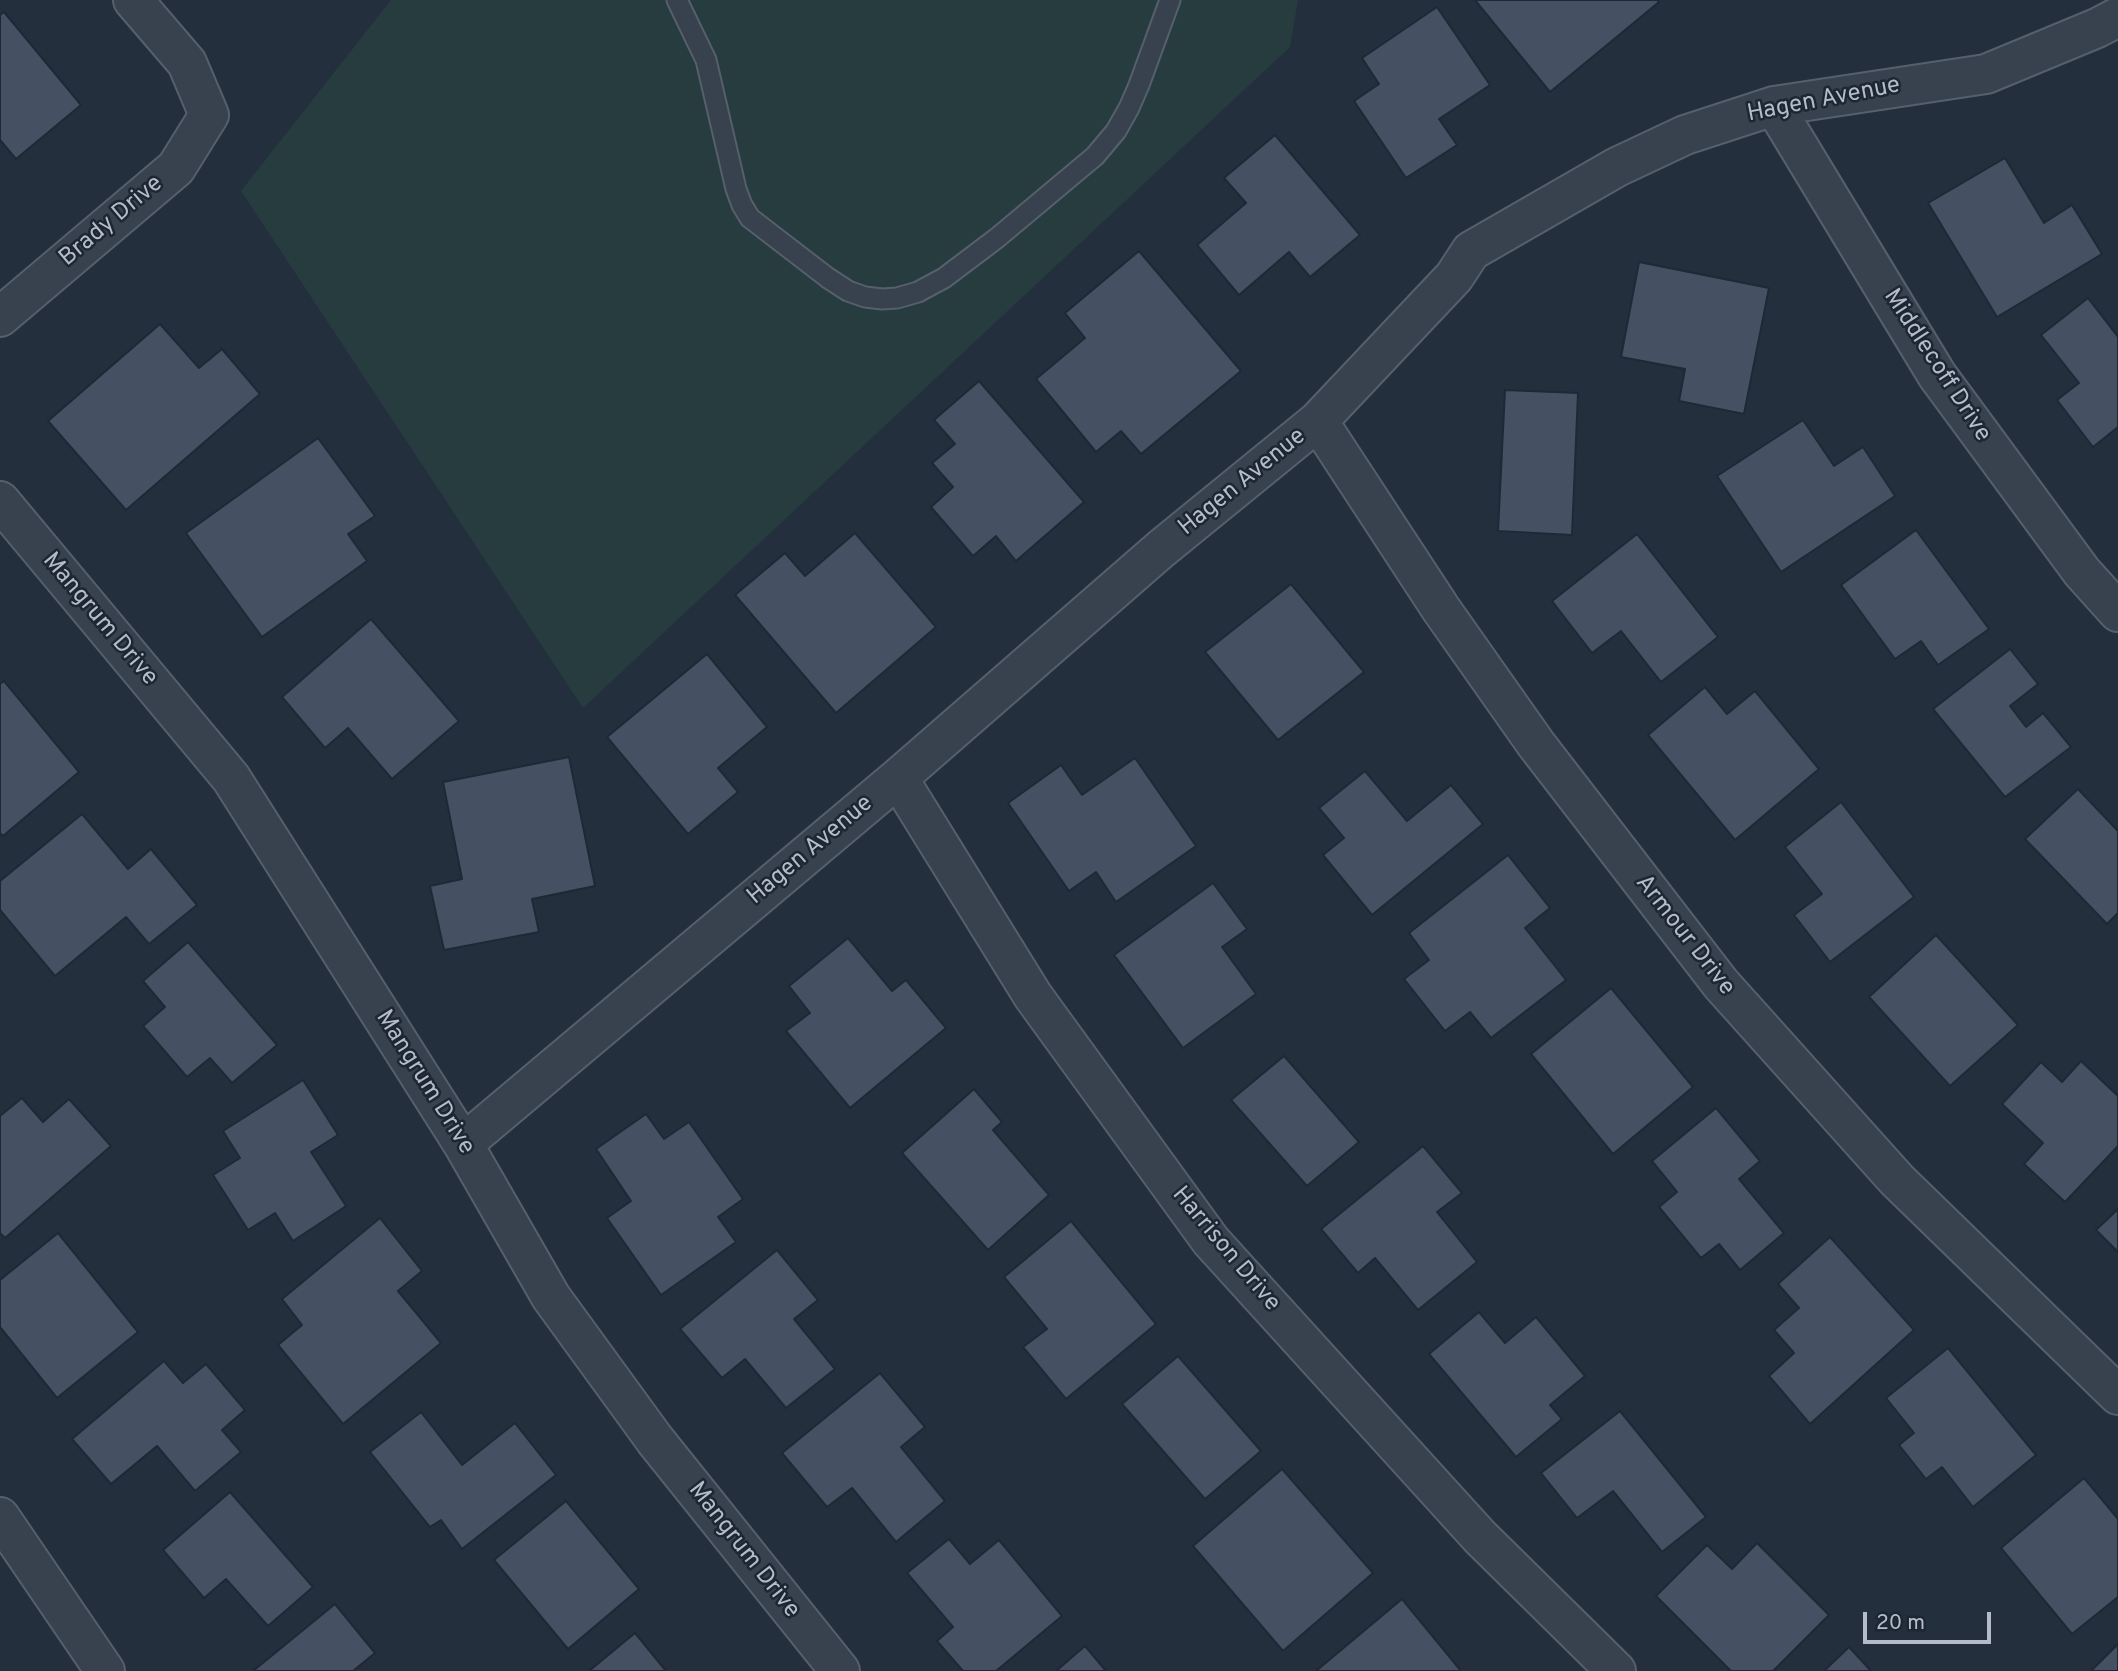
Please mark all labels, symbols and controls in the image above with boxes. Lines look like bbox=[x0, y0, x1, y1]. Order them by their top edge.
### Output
street label: Hagen Avenue bbox=[1745, 72, 1903, 130]
street label: Brady Drive bbox=[54, 170, 170, 274]
street label: Middlecoff Drive bbox=[1876, 284, 1996, 448]
street label: Hagen Avenue bbox=[1174, 423, 1312, 543]
street label: Mangrum Drive bbox=[35, 548, 163, 692]
street label: Hagen Avenue bbox=[742, 790, 880, 912]
street label: Armour Drive bbox=[1628, 870, 1740, 1002]
street label: Mangrum Drive bbox=[368, 1006, 480, 1160]
street label: Harrison Drive bbox=[1165, 1182, 1285, 1318]
street label: Mangrum Drive bbox=[681, 1477, 805, 1625]
scale bar bbox=[1866, 1598, 1994, 1642]
text: 20 m bbox=[1876, 1610, 1925, 1637]

